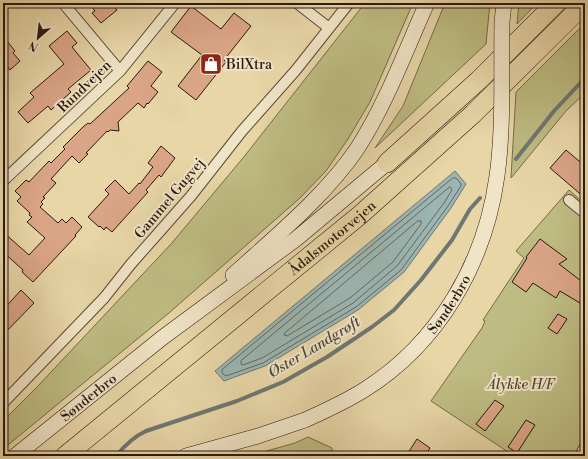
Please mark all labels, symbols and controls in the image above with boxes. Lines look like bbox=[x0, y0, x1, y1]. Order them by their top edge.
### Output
north arrow bbox=[18, 18, 58, 58]
text: N bbox=[26, 38, 41, 54]
shop icon: BilXtra bbox=[198, 51, 224, 77]
street label: Rundvejen bbox=[54, 56, 116, 117]
place label: BilXtra bbox=[225, 56, 273, 74]
street label: Gammel Gugvej bbox=[131, 155, 209, 243]
street label: Ådalsmotorvejen bbox=[283, 197, 381, 280]
street label: Sønderbro bbox=[424, 272, 475, 338]
water label: Øster Landgrøft bbox=[265, 312, 365, 382]
street label: Sønderbro bbox=[57, 370, 121, 426]
park label: Ålykke H/F bbox=[485, 374, 556, 394]

